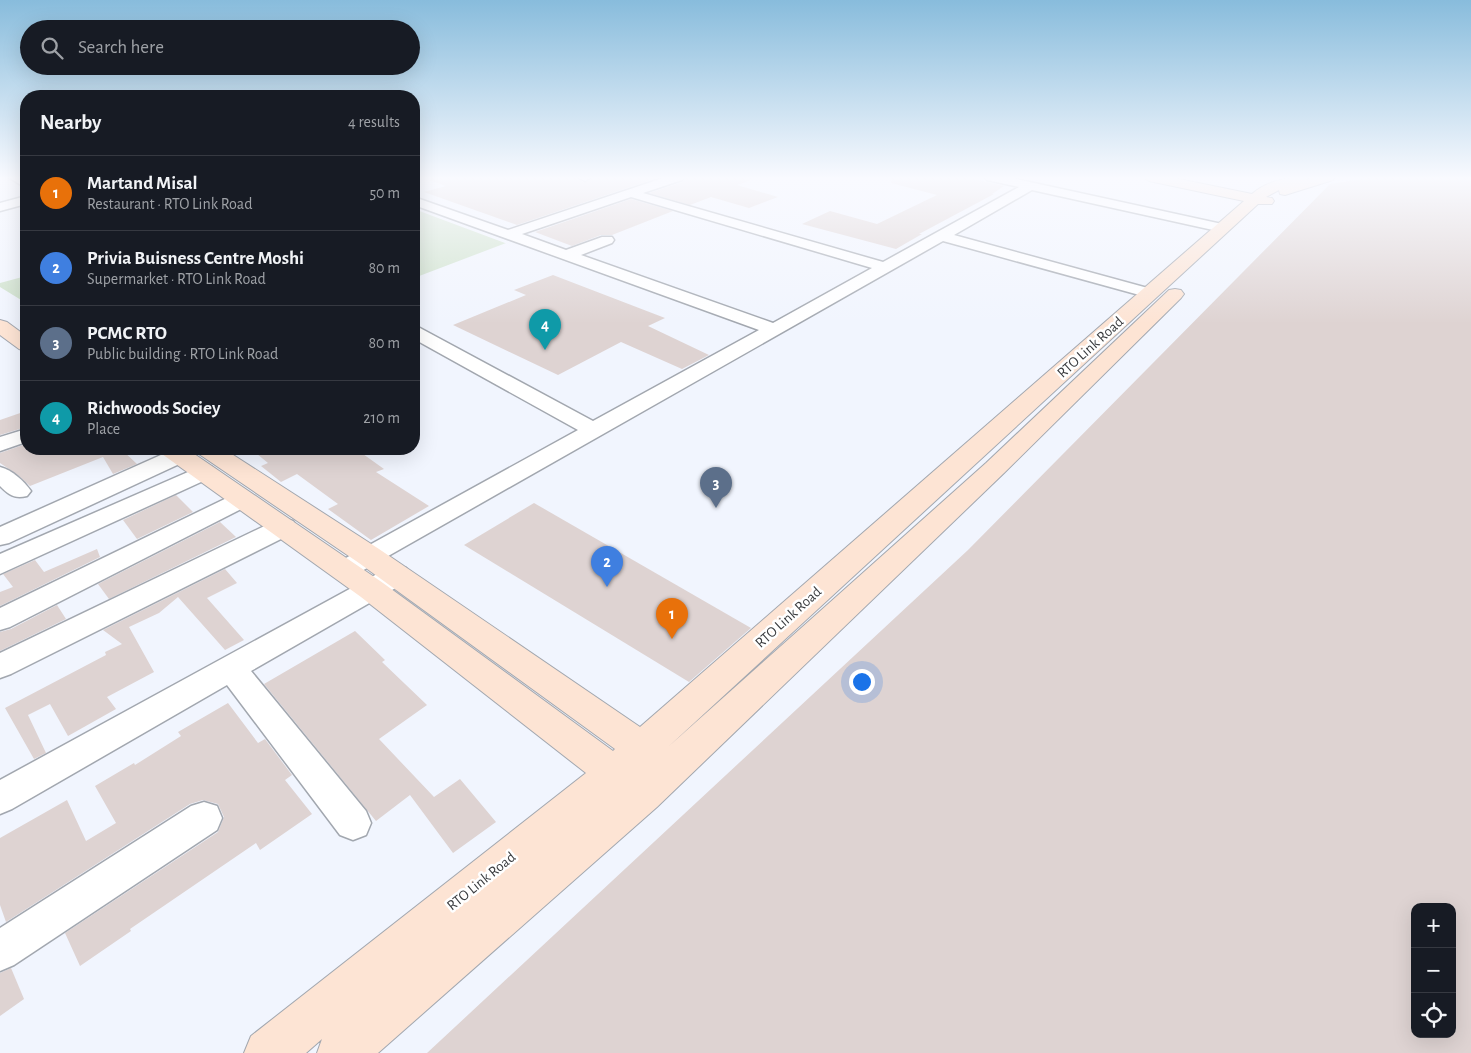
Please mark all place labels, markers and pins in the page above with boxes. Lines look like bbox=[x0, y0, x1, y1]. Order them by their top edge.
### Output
pin: 4 bbox=[529, 309, 561, 350]
pin: 3 bbox=[700, 467, 732, 508]
pin: 2 bbox=[591, 546, 623, 587]
pin: 1 bbox=[656, 598, 688, 639]

